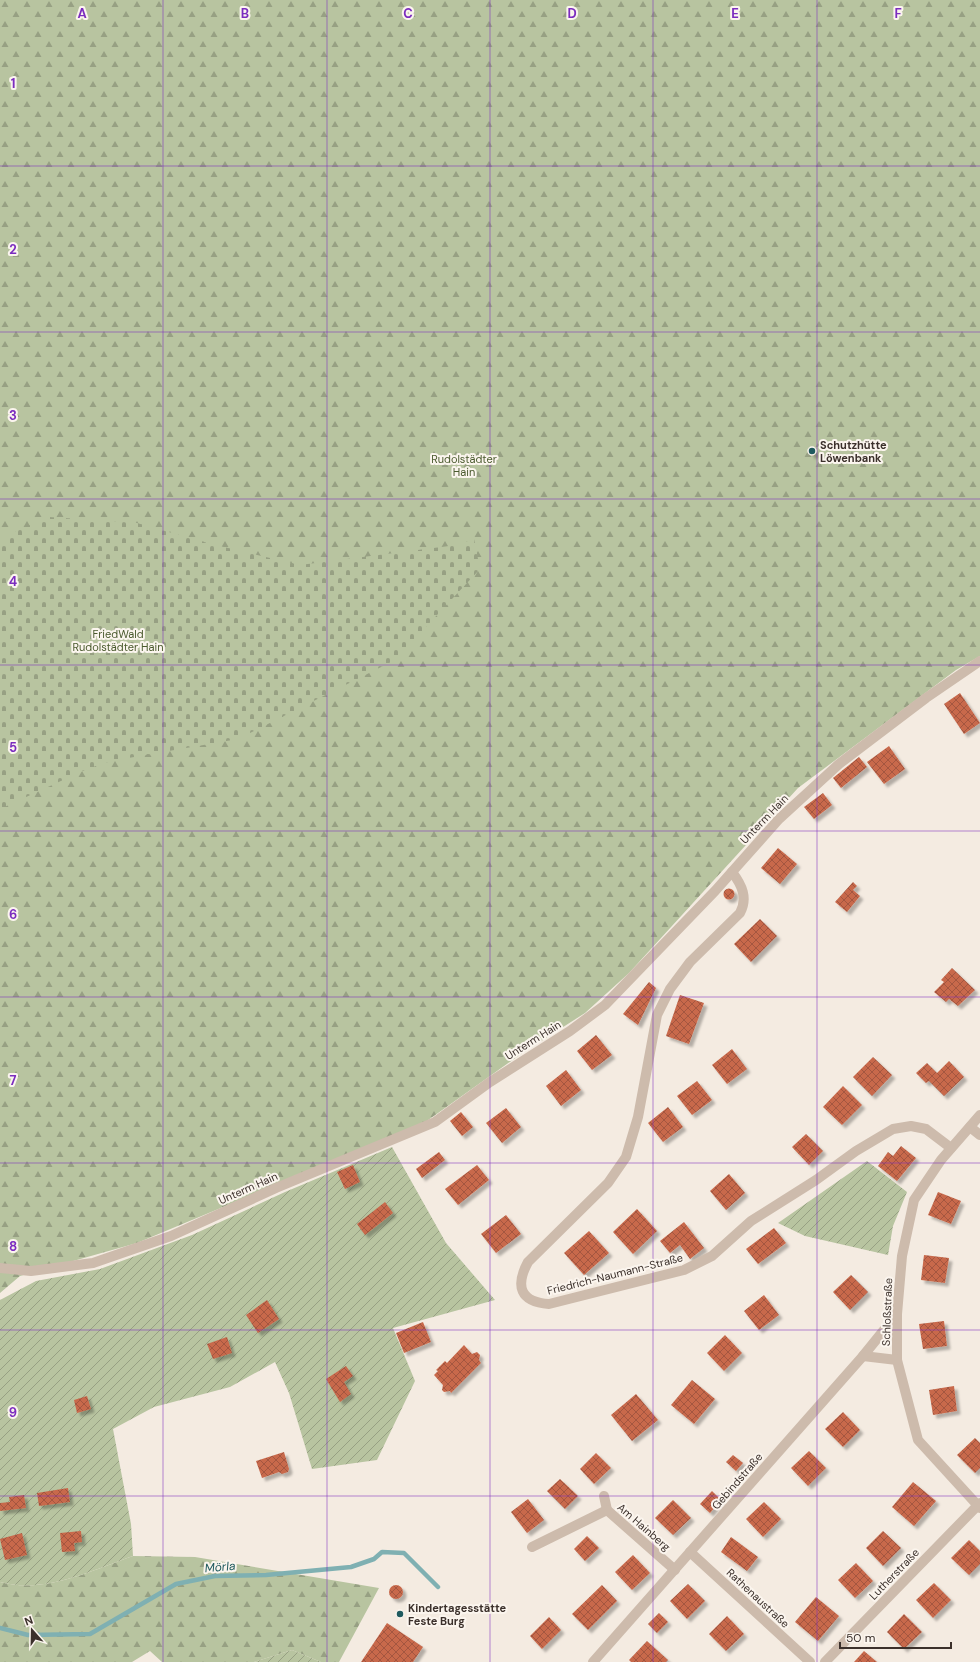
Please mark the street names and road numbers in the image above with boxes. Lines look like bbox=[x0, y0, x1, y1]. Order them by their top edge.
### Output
street label: Unterm Hain bbox=[737, 791, 791, 847]
street label: Unterm Hain bbox=[503, 1017, 563, 1063]
street label: Unterm Hain bbox=[216, 1169, 280, 1207]
street label: Friedrich-Naumann-Straße bbox=[546, 1250, 684, 1298]
street label: Schloßstraße bbox=[879, 1278, 895, 1346]
street label: Gebindstraße bbox=[709, 1450, 765, 1512]
street label: Am Hainberg bbox=[615, 1500, 673, 1554]
street label: Lutherstraße bbox=[866, 1545, 922, 1603]
street label: Rathenaustraße bbox=[724, 1565, 792, 1631]

